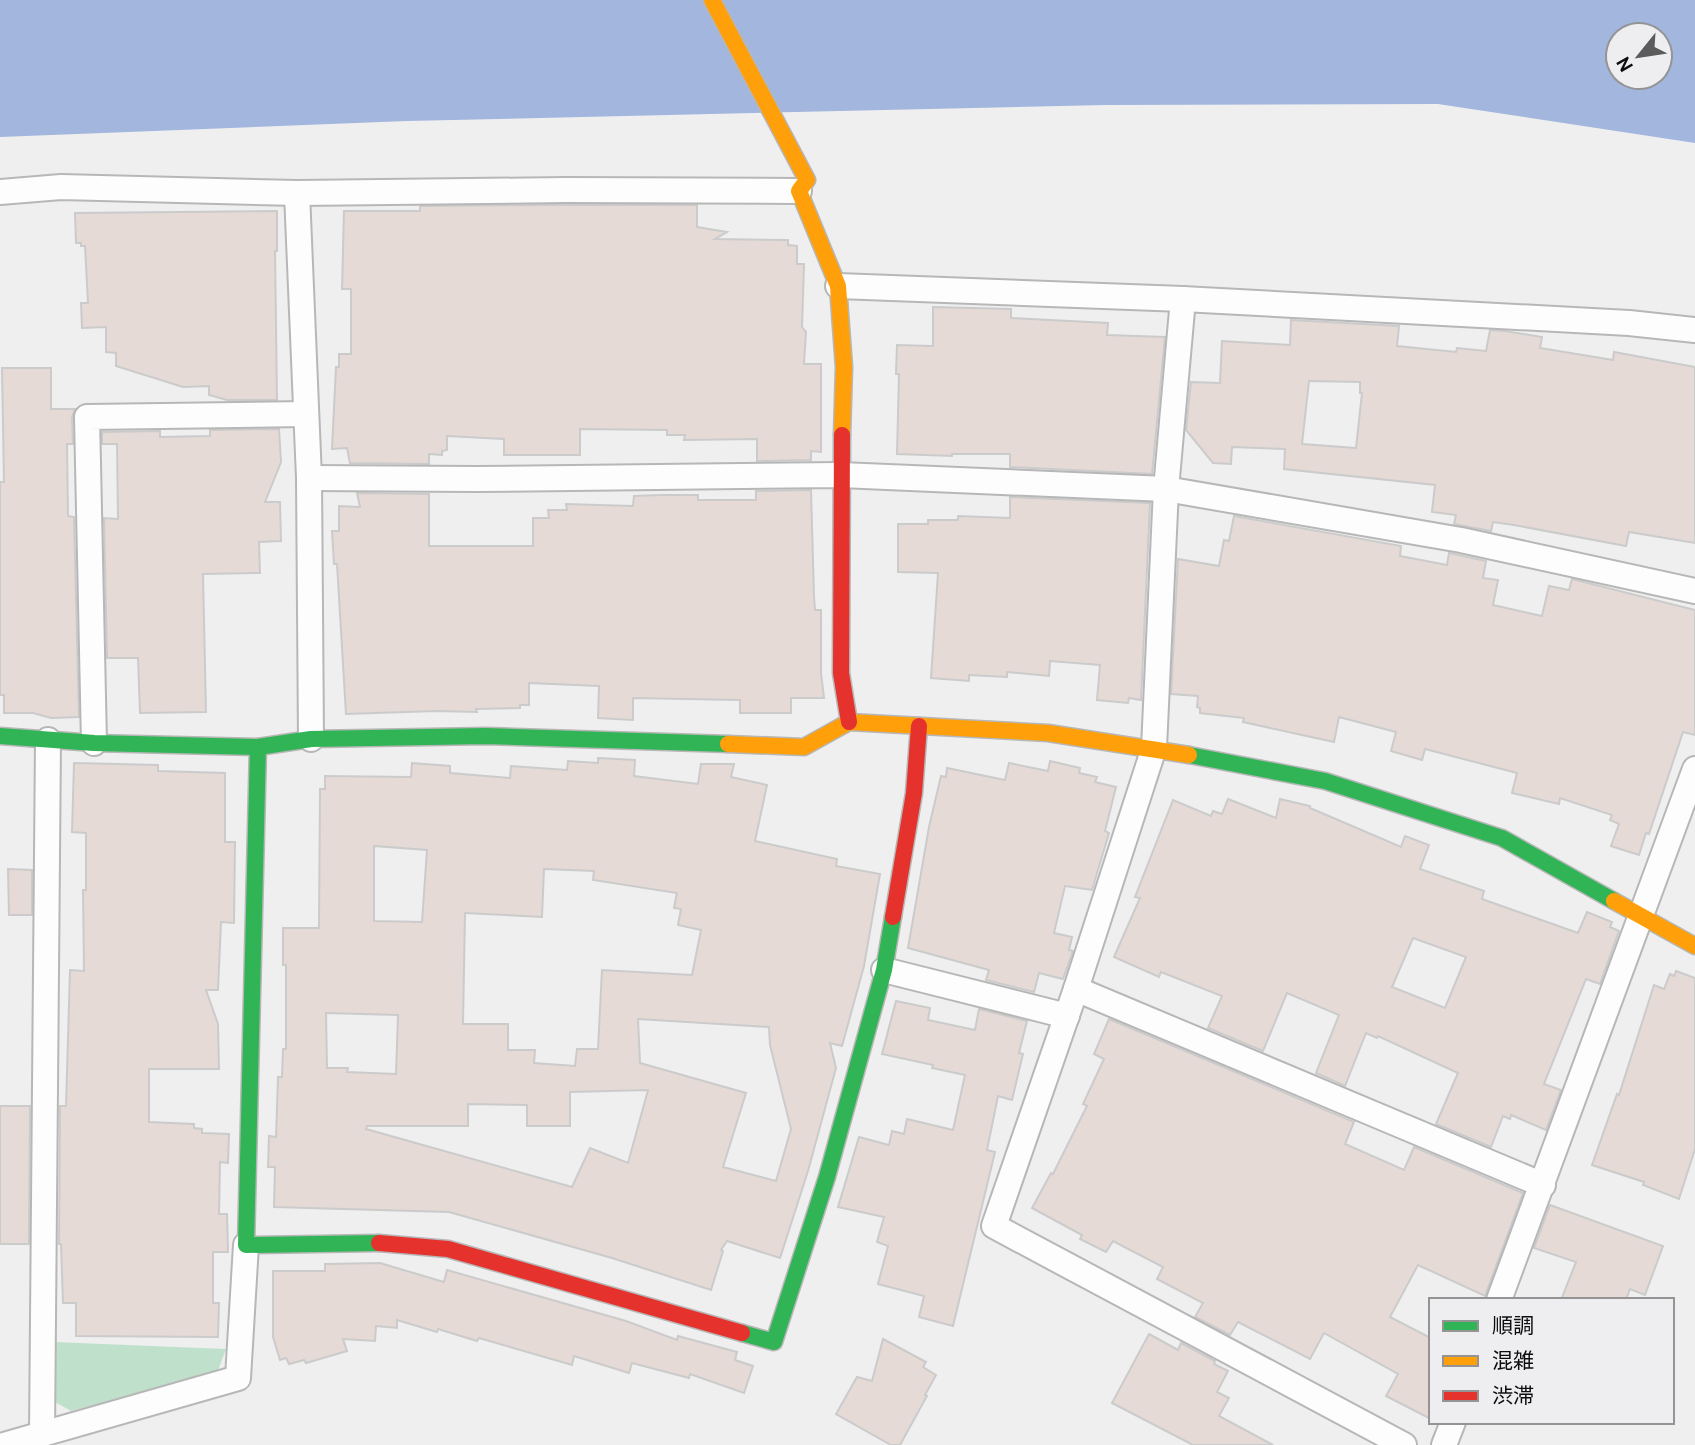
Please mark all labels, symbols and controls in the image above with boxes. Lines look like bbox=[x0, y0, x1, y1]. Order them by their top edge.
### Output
north arrow bbox=[1604, 21, 1674, 91]
text: N bbox=[1611, 53, 1638, 76]
legend bbox=[1429, 1298, 1674, 1424]
text: 順調 bbox=[1492, 1313, 1534, 1338]
text: 混雑 bbox=[1492, 1348, 1534, 1373]
text: 渋滞 bbox=[1492, 1383, 1534, 1408]

